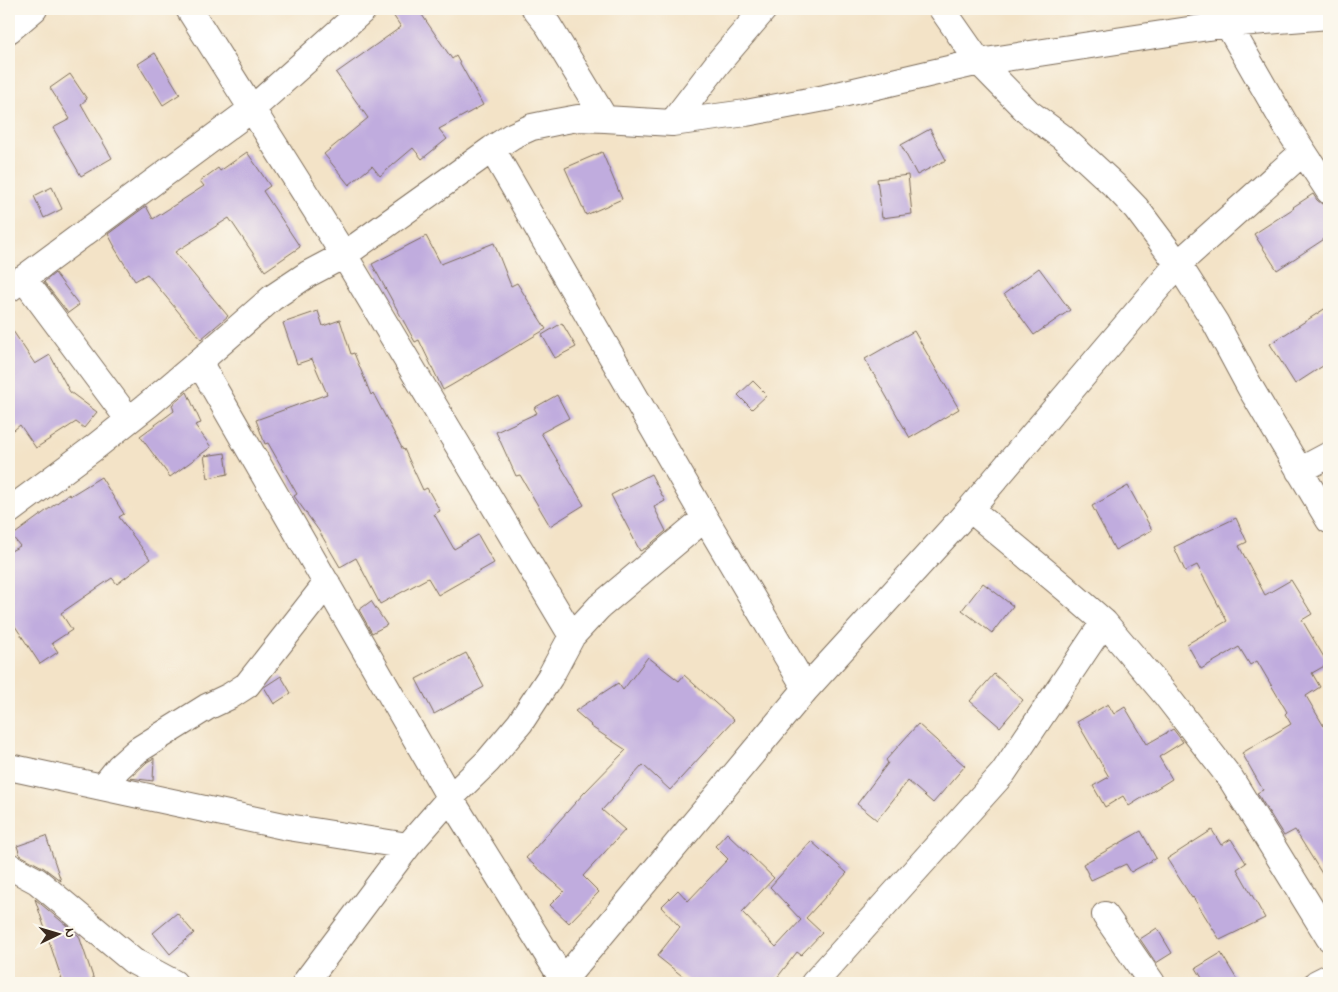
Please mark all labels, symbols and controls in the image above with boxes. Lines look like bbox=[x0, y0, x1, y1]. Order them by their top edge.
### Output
north arrow bbox=[32, 910, 82, 960]
text: N bbox=[59, 927, 80, 939]

